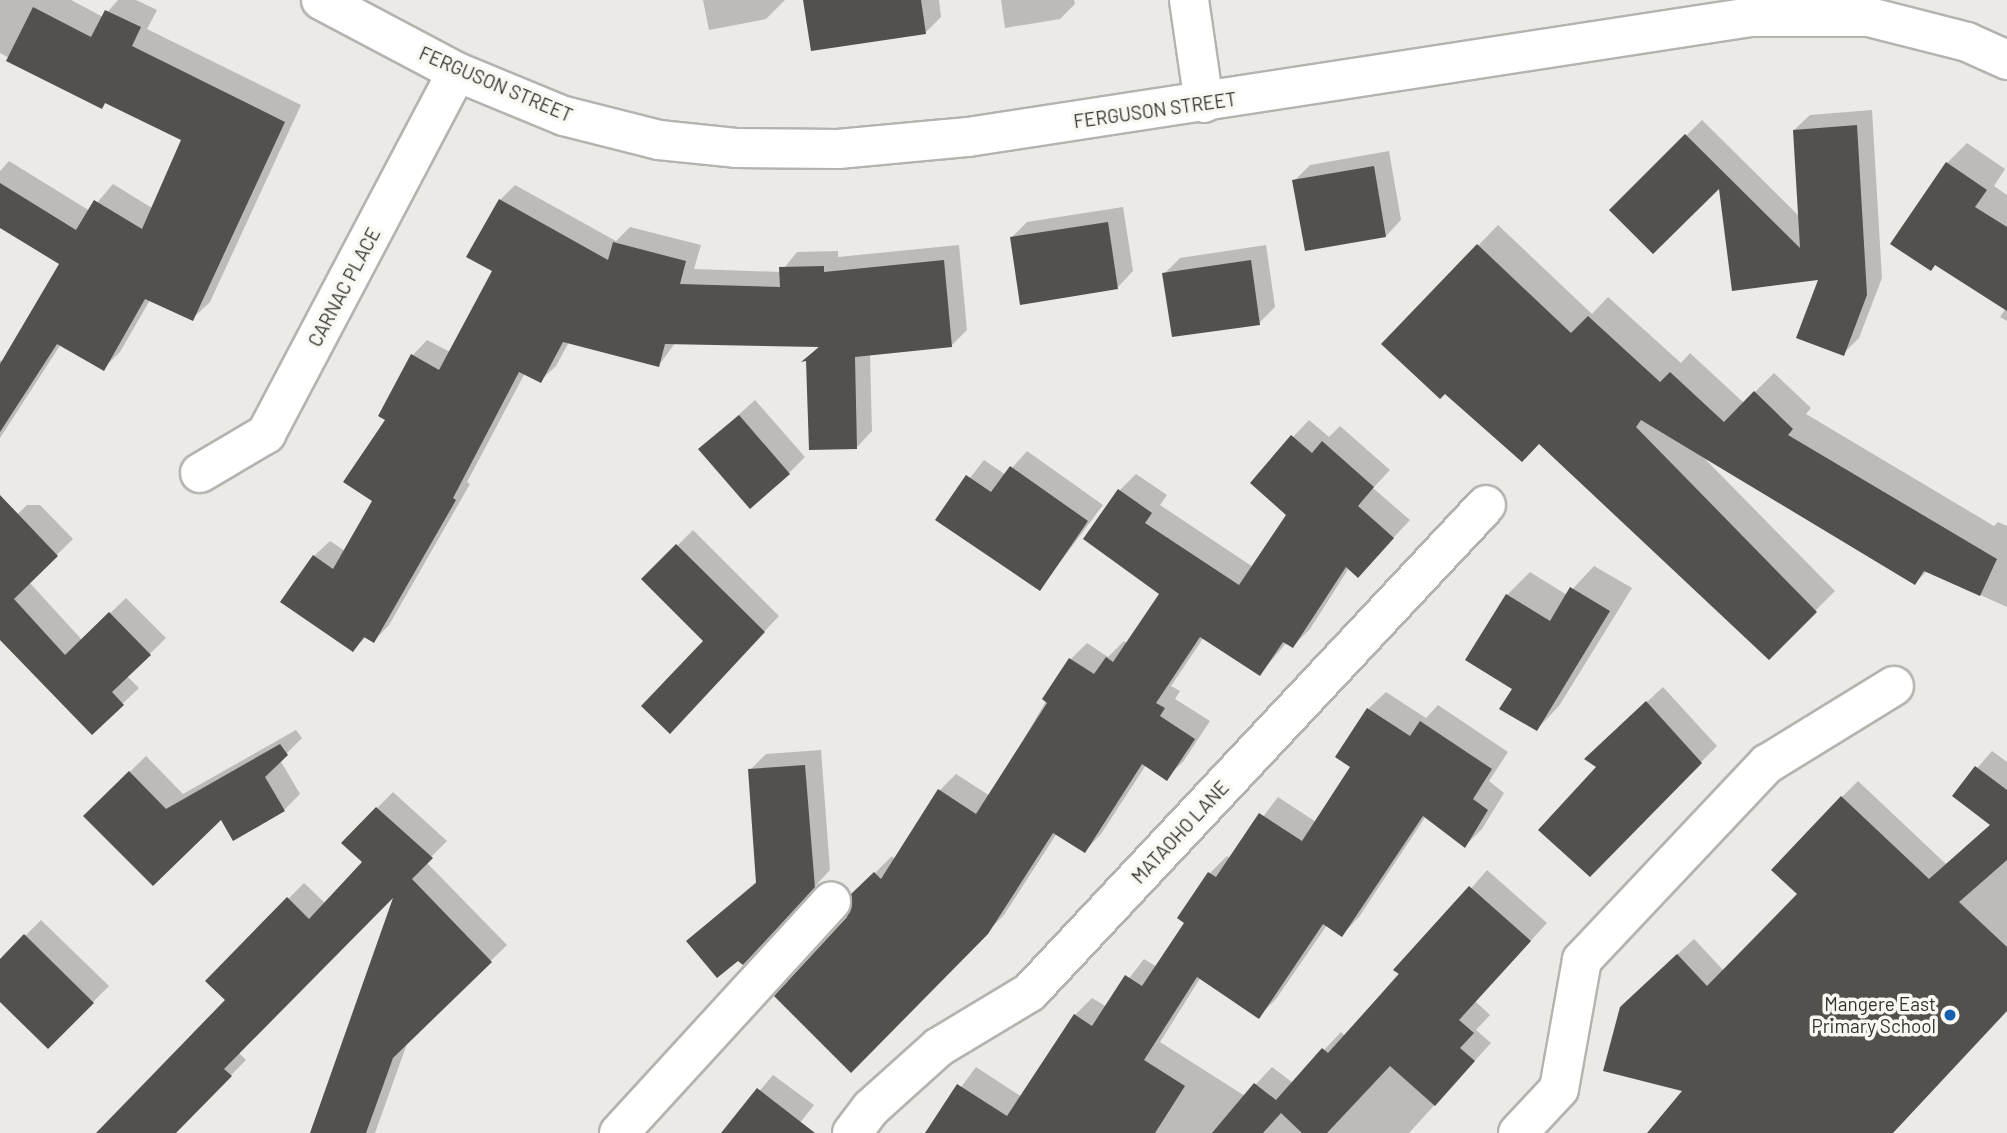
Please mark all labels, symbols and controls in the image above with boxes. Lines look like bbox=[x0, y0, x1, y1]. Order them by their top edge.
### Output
street label: FERGUSON STREET bbox=[416, 41, 576, 127]
street label: FERGUSON STREET bbox=[1072, 87, 1238, 133]
street label: CARNAC PLACE bbox=[303, 224, 385, 350]
street label: MATAOHO LANE bbox=[1127, 776, 1233, 888]
place label: Mangere East Primary School bbox=[1811, 993, 1936, 1037]
marker: Mangere East Primary School bbox=[1942, 1007, 1958, 1023]

